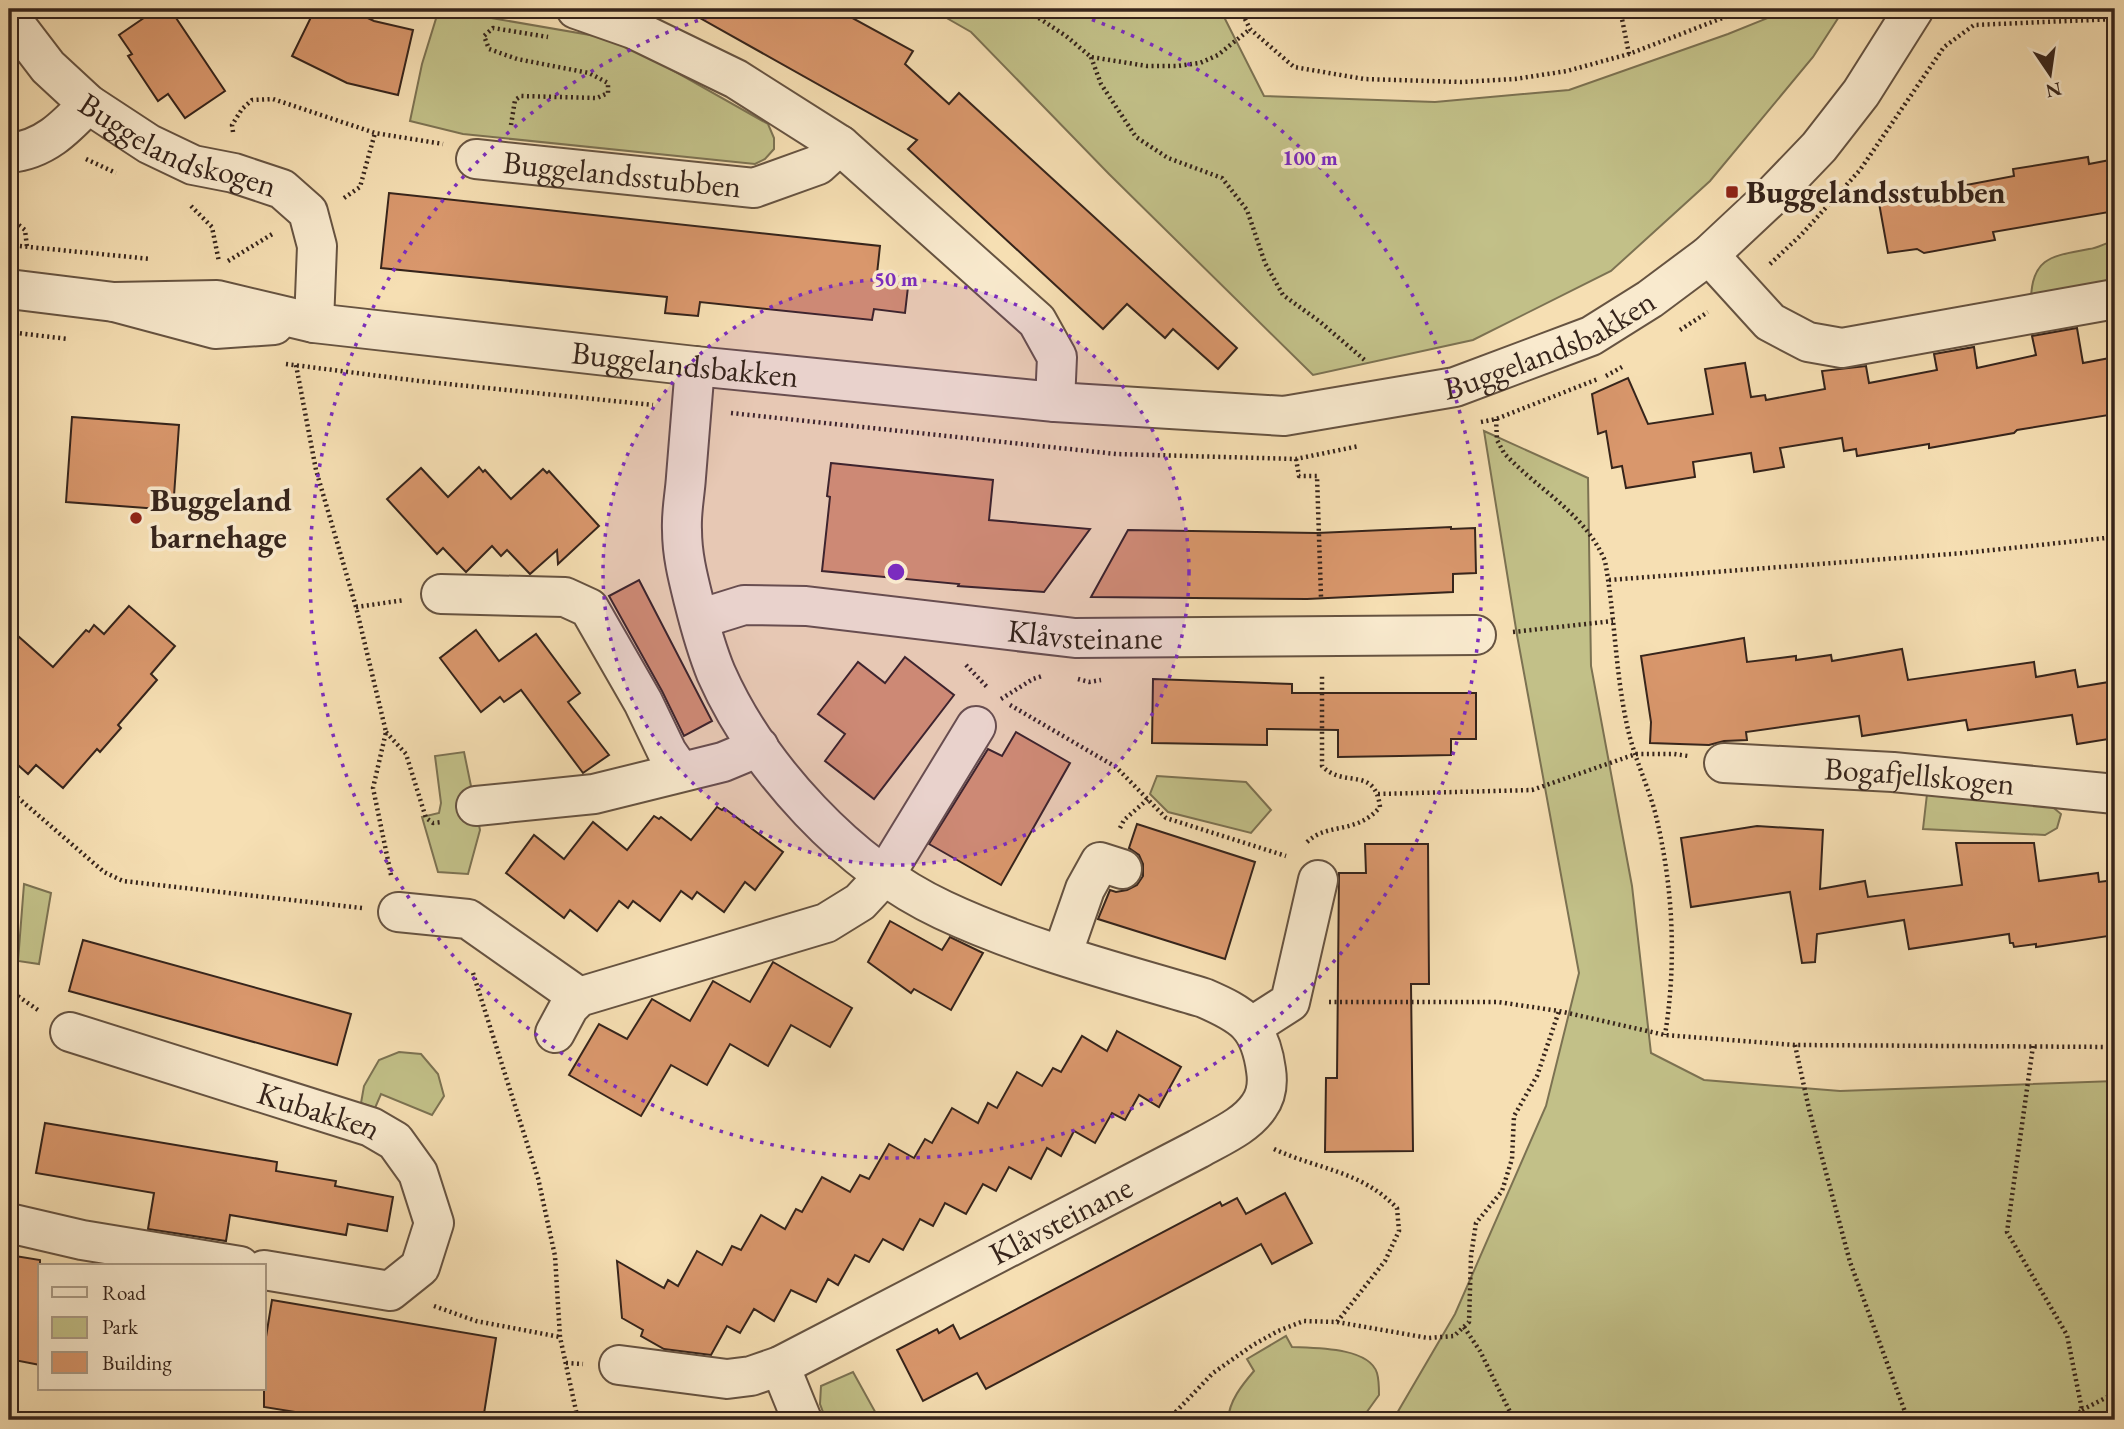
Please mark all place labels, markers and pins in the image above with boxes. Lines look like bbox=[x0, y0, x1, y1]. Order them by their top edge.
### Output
place label: Buggelandsstubben bbox=[1746, 171, 2006, 213]
marker: Buggelandsstubben bbox=[1724, 184, 1740, 200]
place label: Buggeland barnehage bbox=[150, 479, 292, 558]
marker: Buggeland barnehage bbox=[128, 510, 144, 526]
centre of rings bbox=[884, 560, 908, 584]

